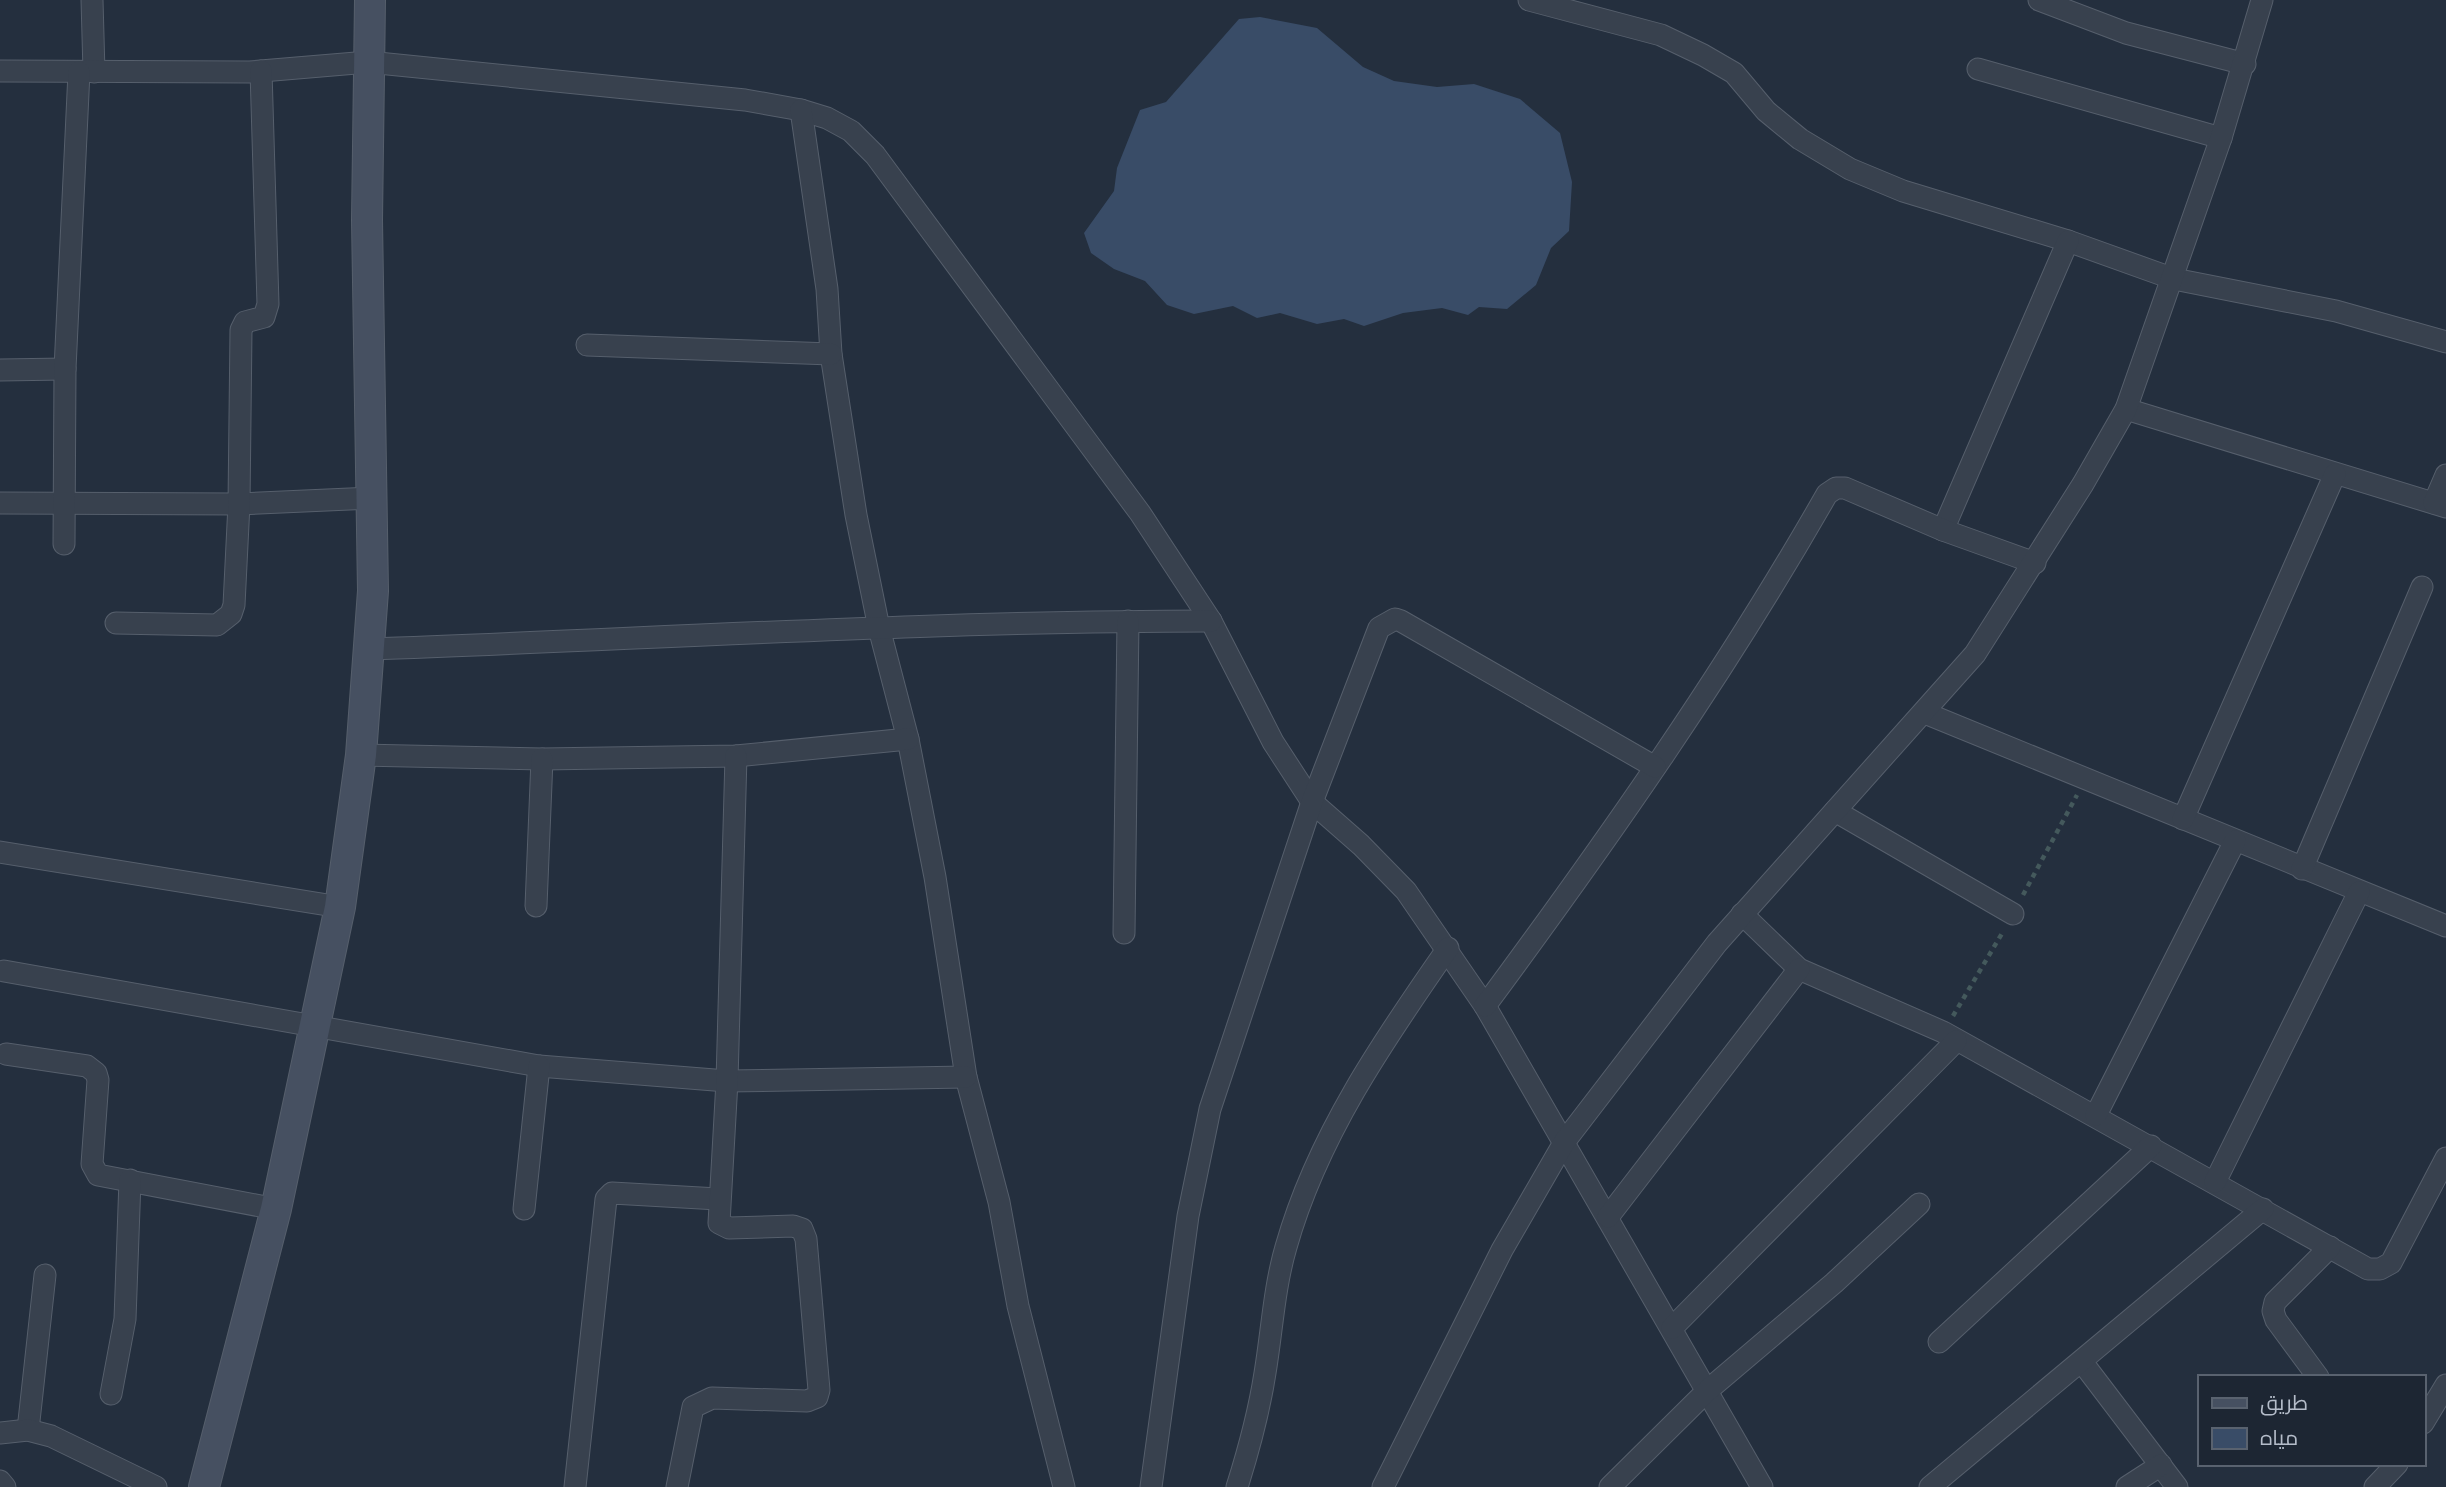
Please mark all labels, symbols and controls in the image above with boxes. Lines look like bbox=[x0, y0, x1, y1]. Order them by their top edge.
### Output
legend bbox=[2198, 1375, 2425, 1466]
text: طريق bbox=[2260, 1389, 2308, 1416]
text: مياه bbox=[2260, 1424, 2298, 1450]

